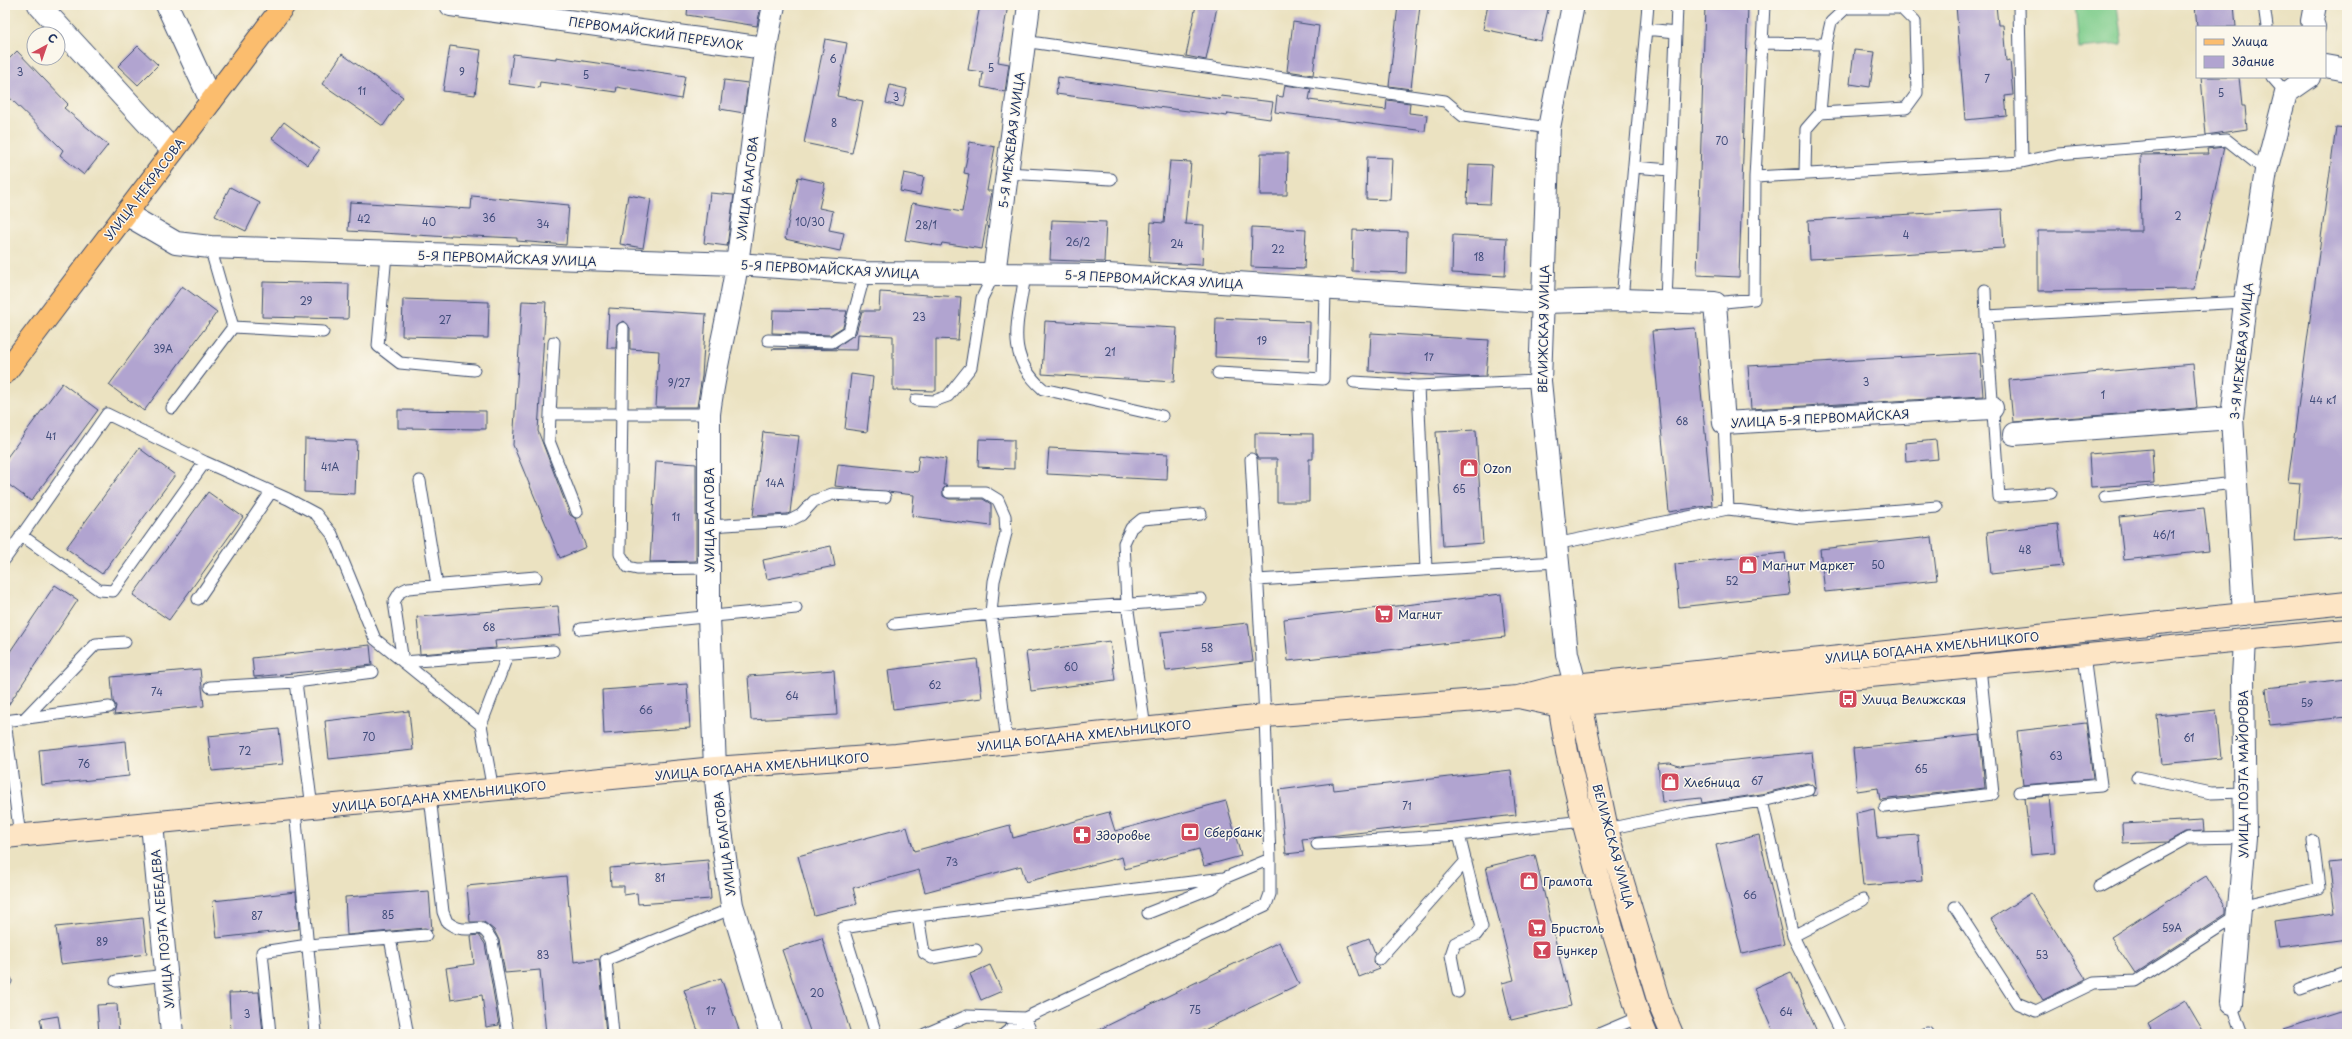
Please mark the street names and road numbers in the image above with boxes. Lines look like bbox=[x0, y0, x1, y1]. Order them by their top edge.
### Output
street label: ПЕРВОМАЙСКИЙ ПЕРЕУЛОК bbox=[568, 12, 745, 54]
street label: 5-Я МЕЖЕВАЯ УЛИЦА bbox=[994, 71, 1028, 209]
street label: УЛИЦА НЕКРАСОВА bbox=[100, 134, 189, 244]
street label: УЛИЦА БЛАГОВА bbox=[732, 135, 762, 241]
street label: 5-Я ПЕРВОМАЙСКАЯ УЛИЦА bbox=[417, 246, 597, 270]
street label: 5-Я ПЕРВОМАЙСКАЯ УЛИЦА bbox=[740, 255, 920, 283]
street label: 5-Я ПЕРВОМАЙСКАЯ УЛИЦА bbox=[1064, 265, 1244, 293]
street label: ВЕЛИЖСКАЯ УЛИЦА bbox=[1533, 265, 1553, 393]
street label: 3-Я МЕЖЕВАЯ УЛИЦА bbox=[2225, 282, 2257, 420]
street label: УЛИЦА 5-Я ПЕРВОМАЙСКАЯ bbox=[1730, 404, 1910, 432]
street label: УЛИЦА БЛАГОВА bbox=[700, 467, 718, 572]
street label: УЛИЦА БОГДАНА ХМЕЛЬНИЦКОГО bbox=[1824, 627, 2040, 667]
street label: УЛИЦА ПОЭТА МАЙОРОВА bbox=[2234, 690, 2252, 858]
street label: УЛИЦА БОГДАНА ХМЕЛЬНИЦКОГО bbox=[976, 715, 1192, 755]
street label: УЛИЦА БОГДАНА ХМЕЛЬНИЦКОГО bbox=[654, 748, 870, 784]
street label: УЛИЦА БОГДАНА ХМЕЛЬНИЦКОГО bbox=[331, 776, 547, 816]
street label: ВЕЛИЖСКАЯ УЛИЦА bbox=[1589, 782, 1639, 910]
street label: УЛИЦА БЛАГОВА bbox=[709, 791, 739, 897]
street label: УЛИЦА ПОЭТА ЛЕБЕДЕВА bbox=[146, 848, 178, 1009]

